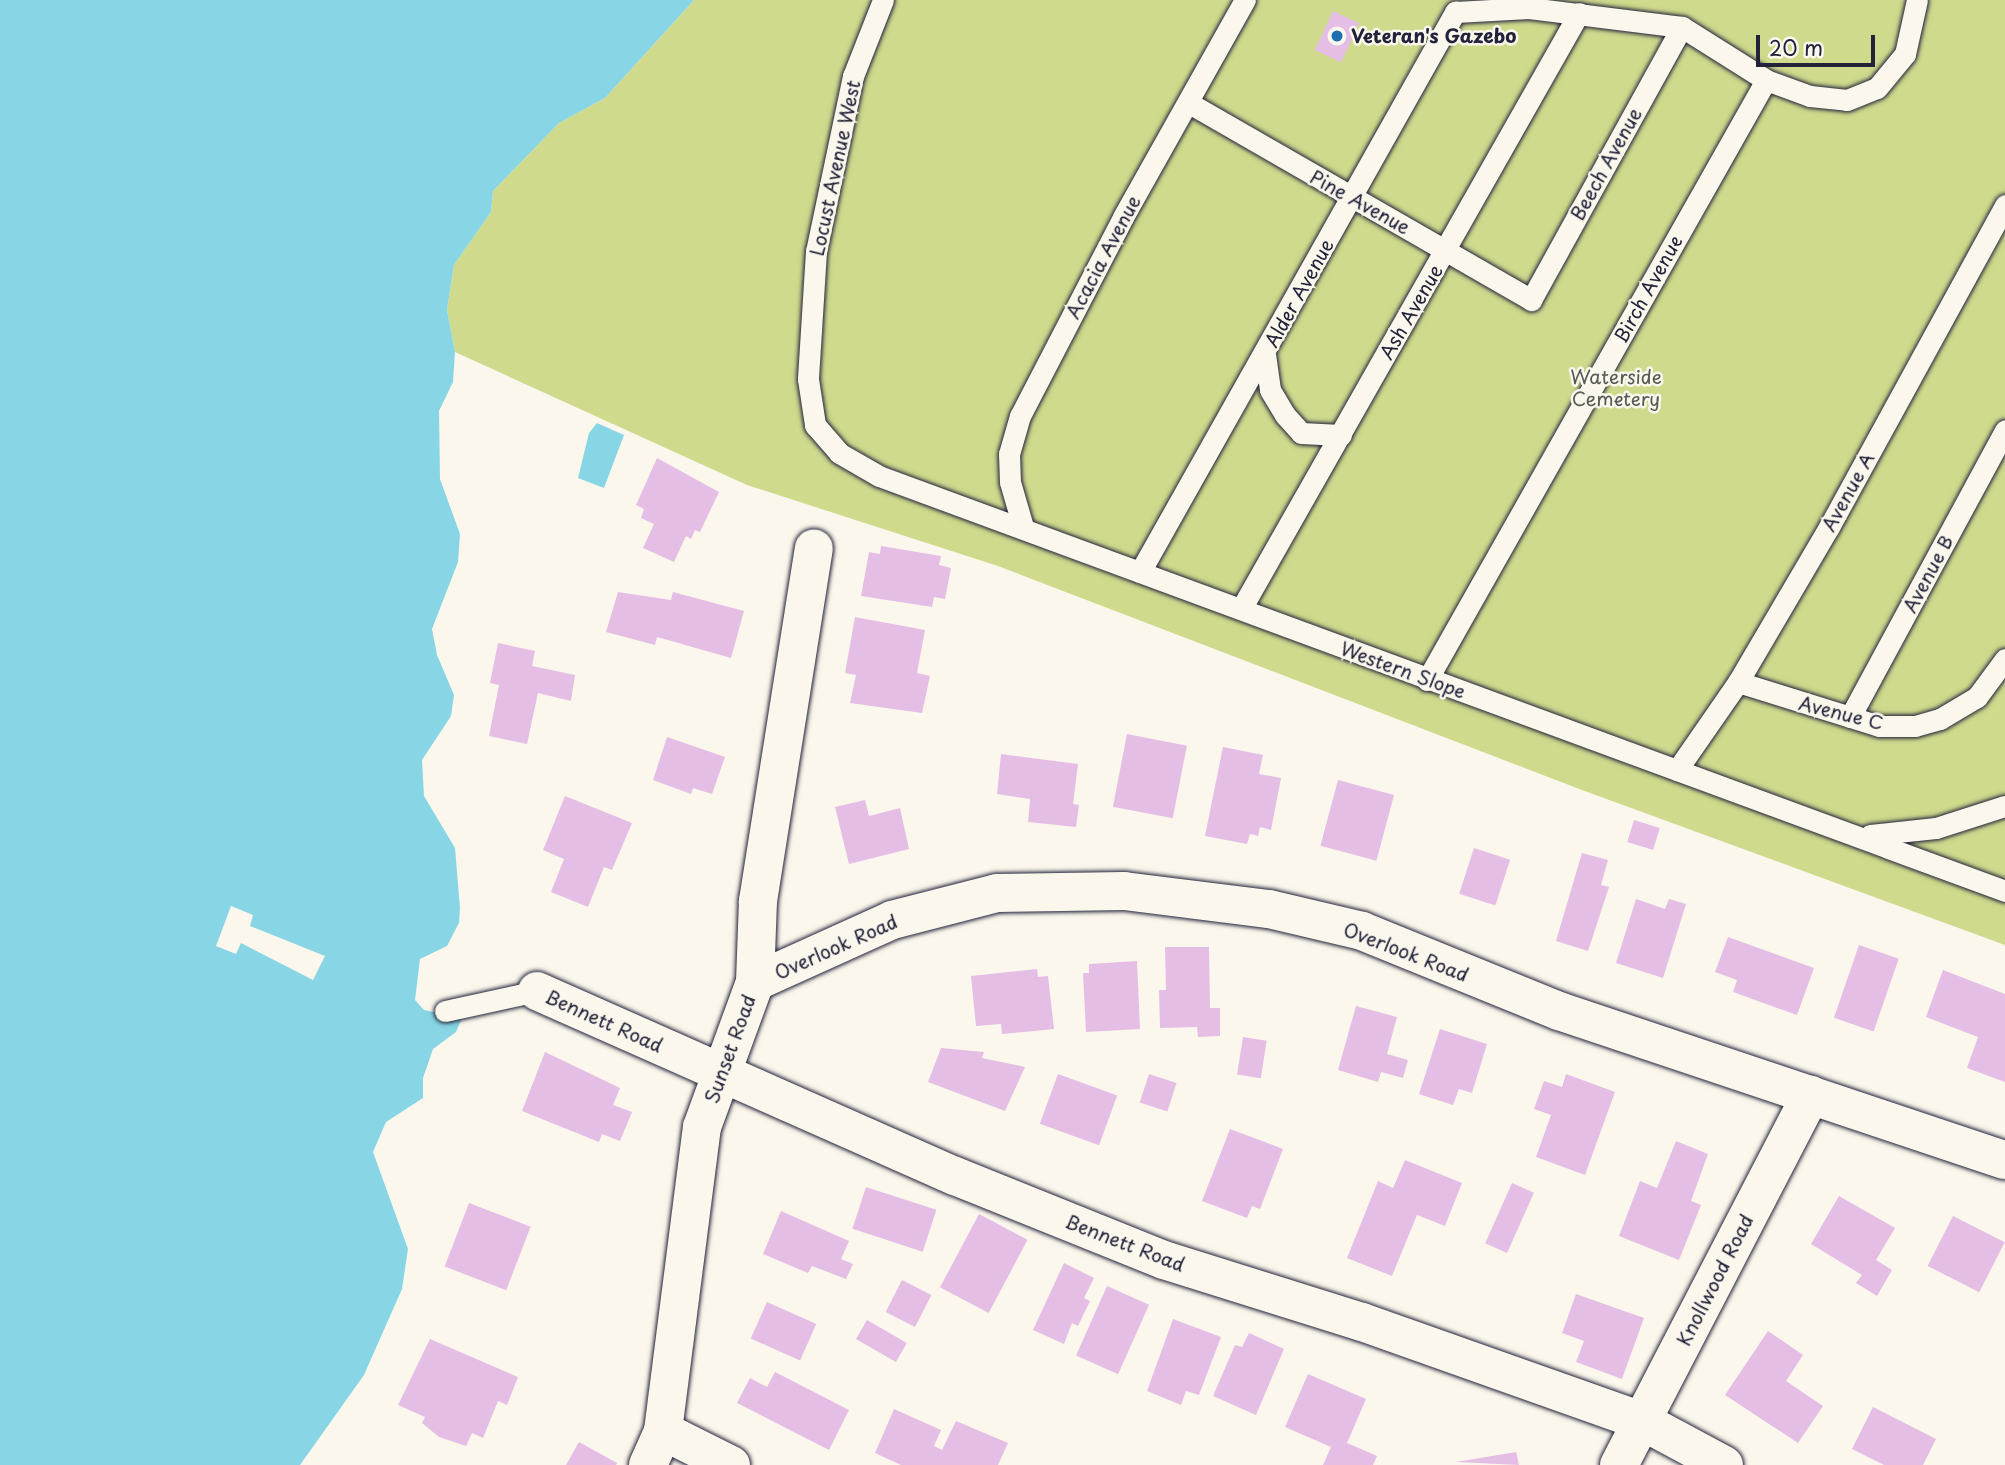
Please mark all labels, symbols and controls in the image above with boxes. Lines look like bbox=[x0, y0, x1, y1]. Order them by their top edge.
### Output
scale bar bbox=[1760, 21, 1879, 65]
place label: Veteran's Gazebo bbox=[1351, 25, 1517, 47]
marker: Veteran's Gazebo bbox=[1329, 28, 1345, 44]
text: 20 m bbox=[1769, 31, 1823, 63]
street label: Locust Avenue West bbox=[805, 78, 865, 258]
street label: Beech Avenue bbox=[1566, 104, 1646, 224]
street label: Pine Avenue bbox=[1306, 165, 1414, 239]
street label: Acacia Avenue bbox=[1061, 192, 1145, 322]
street label: Birch Avenue bbox=[1609, 231, 1687, 347]
street label: Alder Avenue bbox=[1260, 235, 1338, 351]
street label: Ash Avenue bbox=[1375, 260, 1447, 364]
park label: Waterside Cemetery bbox=[1570, 366, 1662, 410]
street label: Avenue A bbox=[1817, 449, 1879, 535]
street label: Avenue B bbox=[1898, 532, 1958, 616]
street label: Western Slope bbox=[1337, 637, 1469, 703]
street label: Avenue C bbox=[1797, 692, 1885, 734]
street label: Overlook Road bbox=[771, 910, 901, 984]
street label: Overlook Road bbox=[1340, 918, 1472, 986]
street label: Bennett Road bbox=[542, 985, 666, 1057]
street label: Sunset Road bbox=[700, 992, 760, 1106]
street label: Bennett Road bbox=[1063, 1210, 1187, 1276]
street label: Knollwood Road bbox=[1672, 1210, 1758, 1350]

